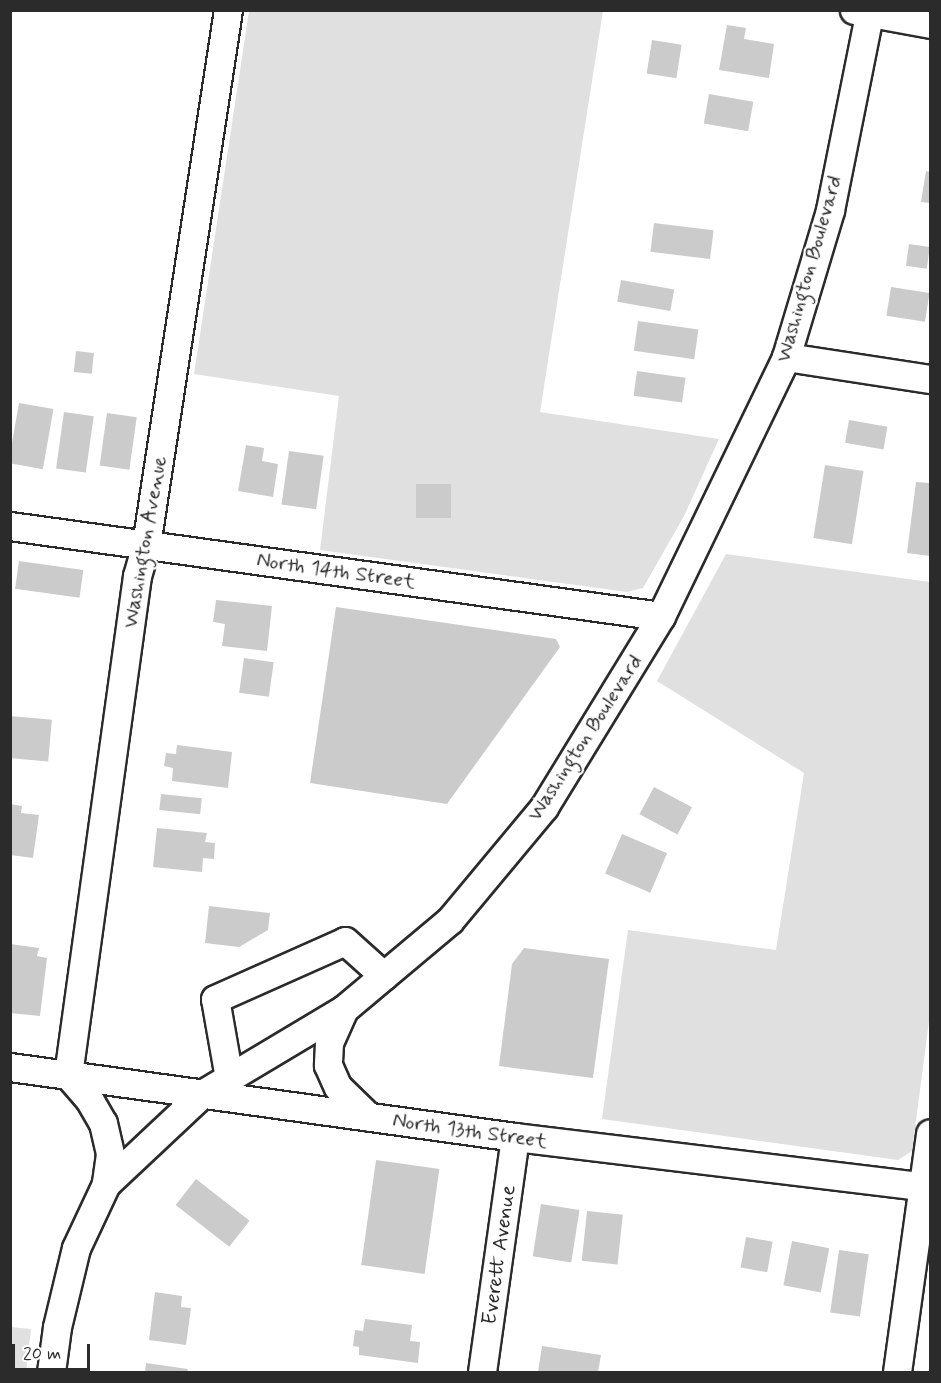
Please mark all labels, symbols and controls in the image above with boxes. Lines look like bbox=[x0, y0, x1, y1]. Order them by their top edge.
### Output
street label: Washington Boulevard bbox=[771, 174, 847, 364]
street label: Washington Avenue bbox=[118, 455, 172, 629]
street label: North 14th Street bbox=[255, 547, 417, 595]
street label: Washington Boulevard bbox=[523, 652, 647, 824]
street label: North 13th Street bbox=[391, 1108, 549, 1154]
street label: Everett Avenue bbox=[477, 1183, 521, 1327]
scale bar bbox=[15, 1332, 93, 1370]
text: 20 m bbox=[23, 1342, 61, 1366]

